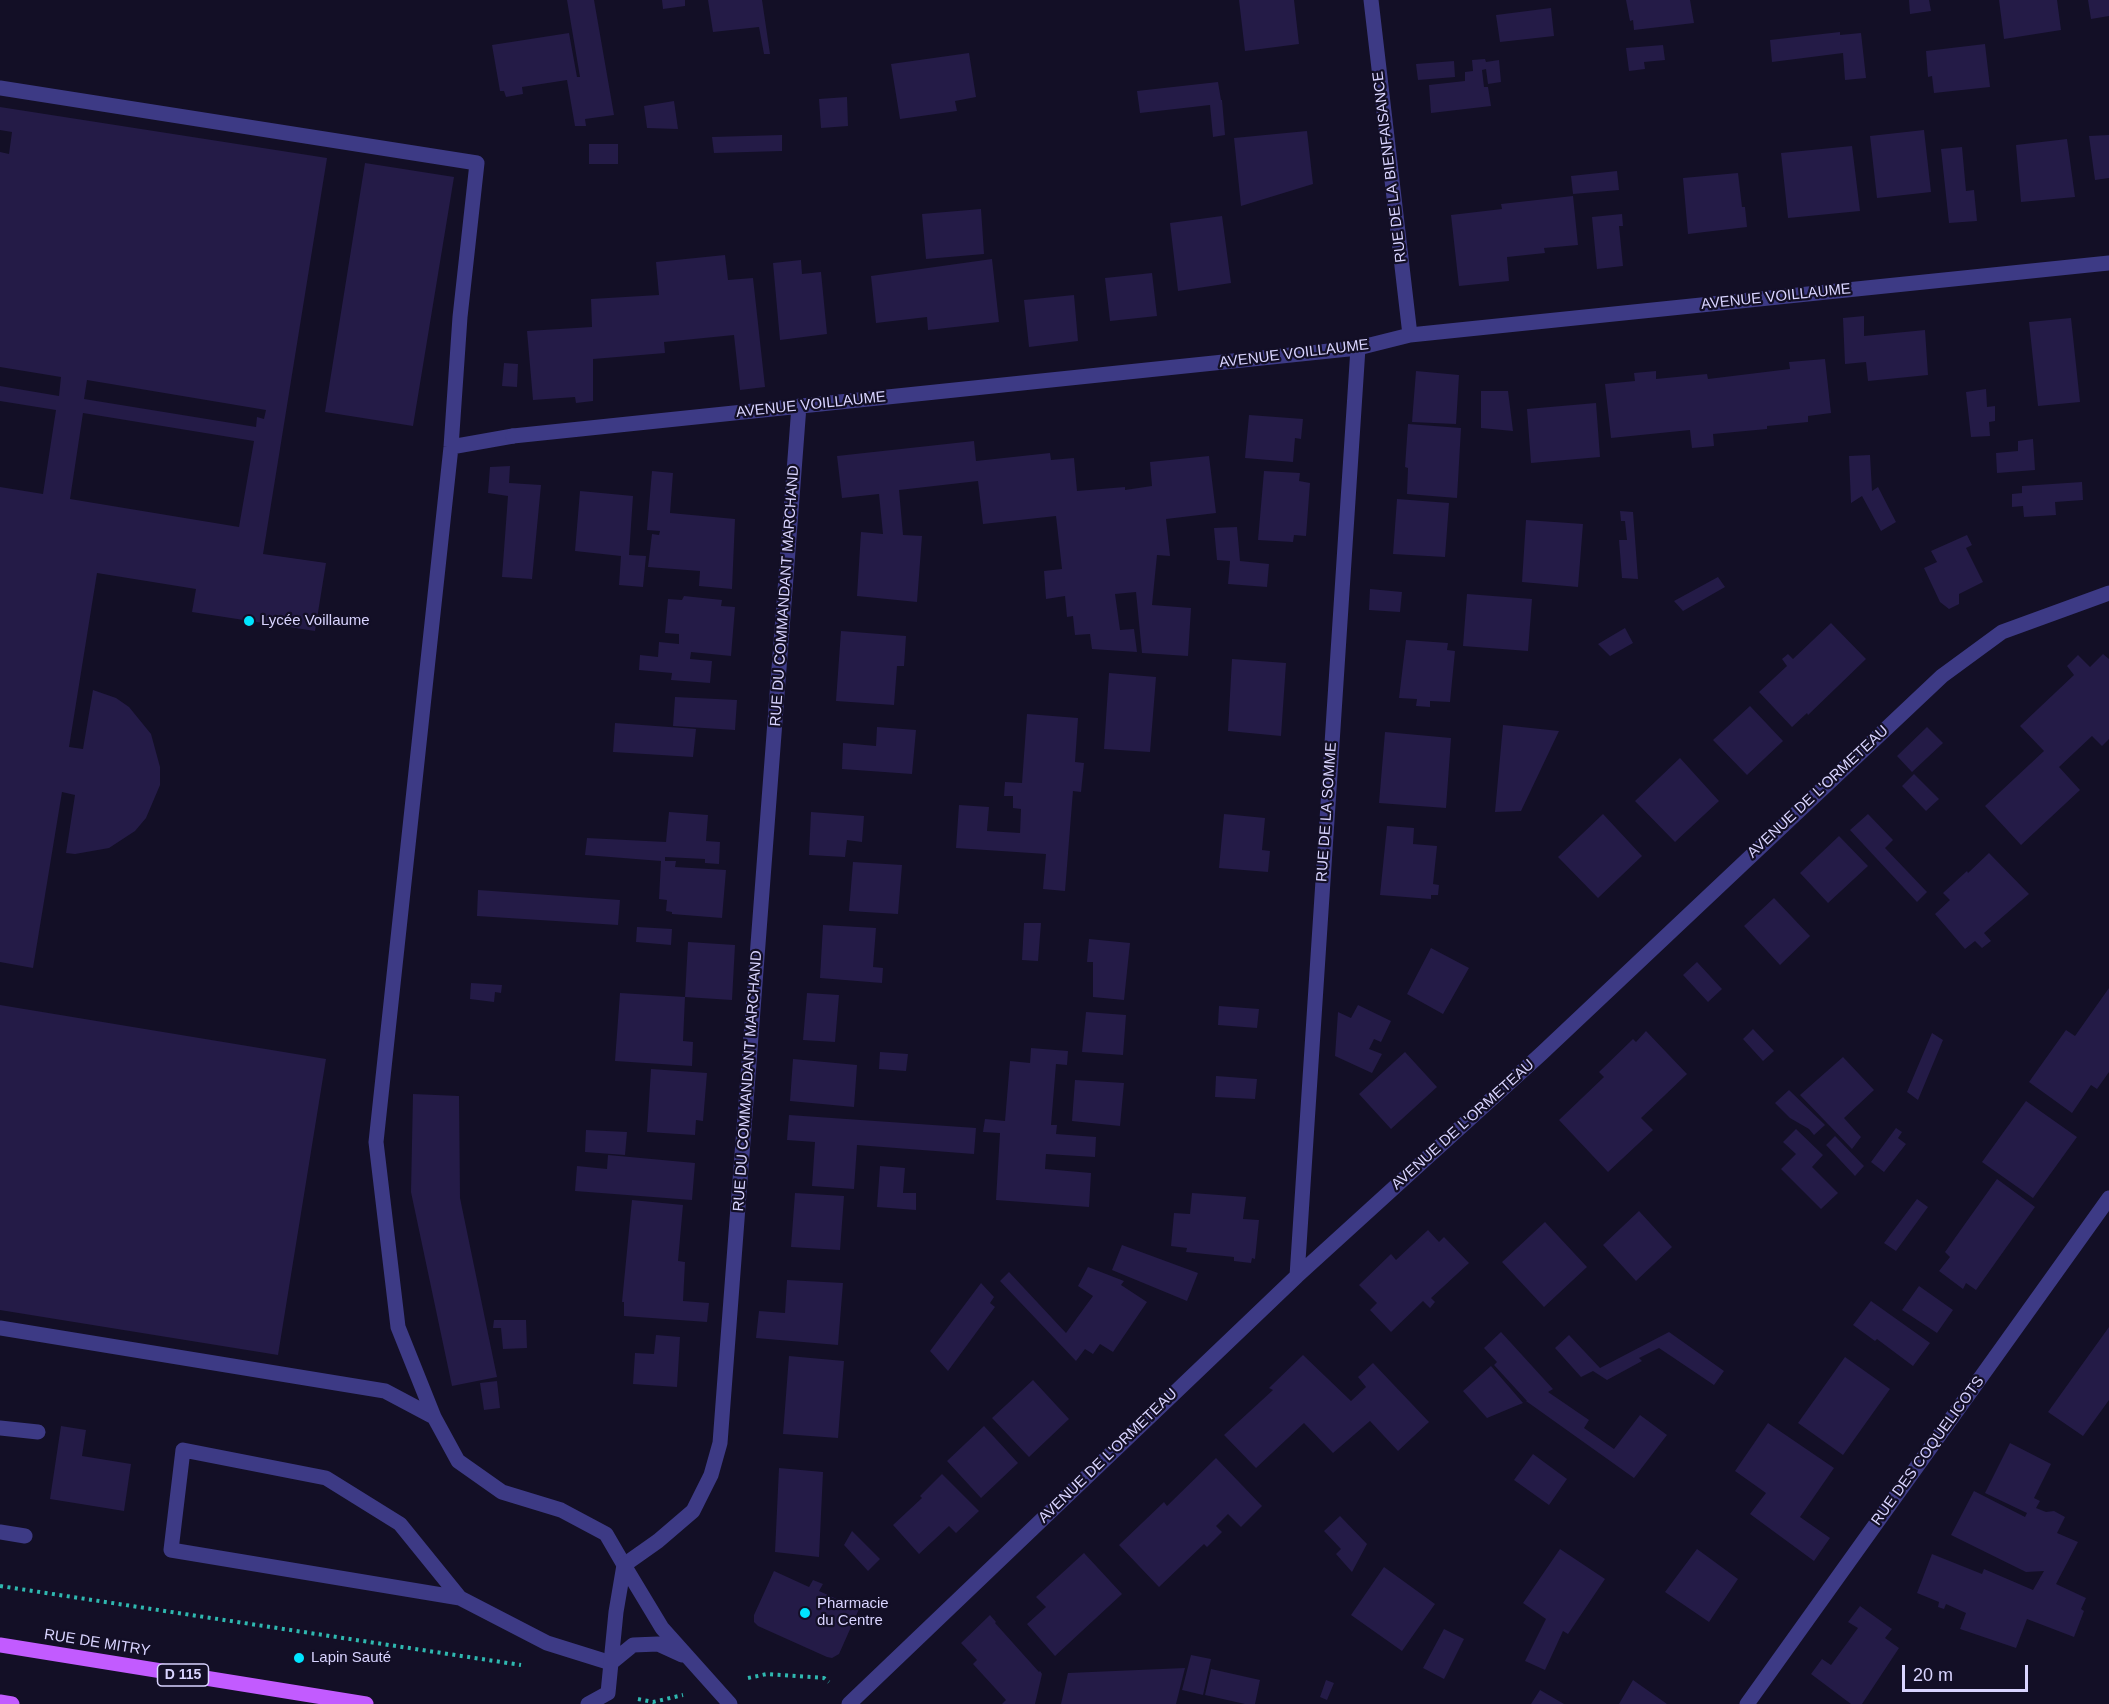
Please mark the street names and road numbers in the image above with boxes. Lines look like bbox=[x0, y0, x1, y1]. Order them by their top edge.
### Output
street label: RUE DE LA BIENFAISANCE bbox=[1369, 70, 1411, 264]
street label: AVENUE VOILLAUME bbox=[1700, 280, 1852, 314]
street label: AVENUE VOILLAUME bbox=[1218, 336, 1370, 372]
street label: AVENUE VOILLAUME bbox=[735, 388, 887, 422]
street label: RUE DU COMMANDANT MARCHAND bbox=[767, 465, 803, 727]
street label: AVENUE DE L'ORMETEAU bbox=[1744, 722, 1892, 862]
street label: RUE DE LA SOMME bbox=[1313, 742, 1341, 882]
street label: RUE DU COMMANDANT MARCHAND bbox=[730, 950, 766, 1212]
street label: AVENUE DE L'ORMETEAU bbox=[1388, 1056, 1538, 1194]
street label: RUE DES COQUELICOTS bbox=[1868, 1373, 1988, 1529]
street label: AVENUE DE L'ORMETEAU bbox=[1035, 1385, 1181, 1527]
street label: RUE DE MITRY bbox=[43, 1626, 151, 1660]
road number: D 115 bbox=[158, 1664, 208, 1686]

